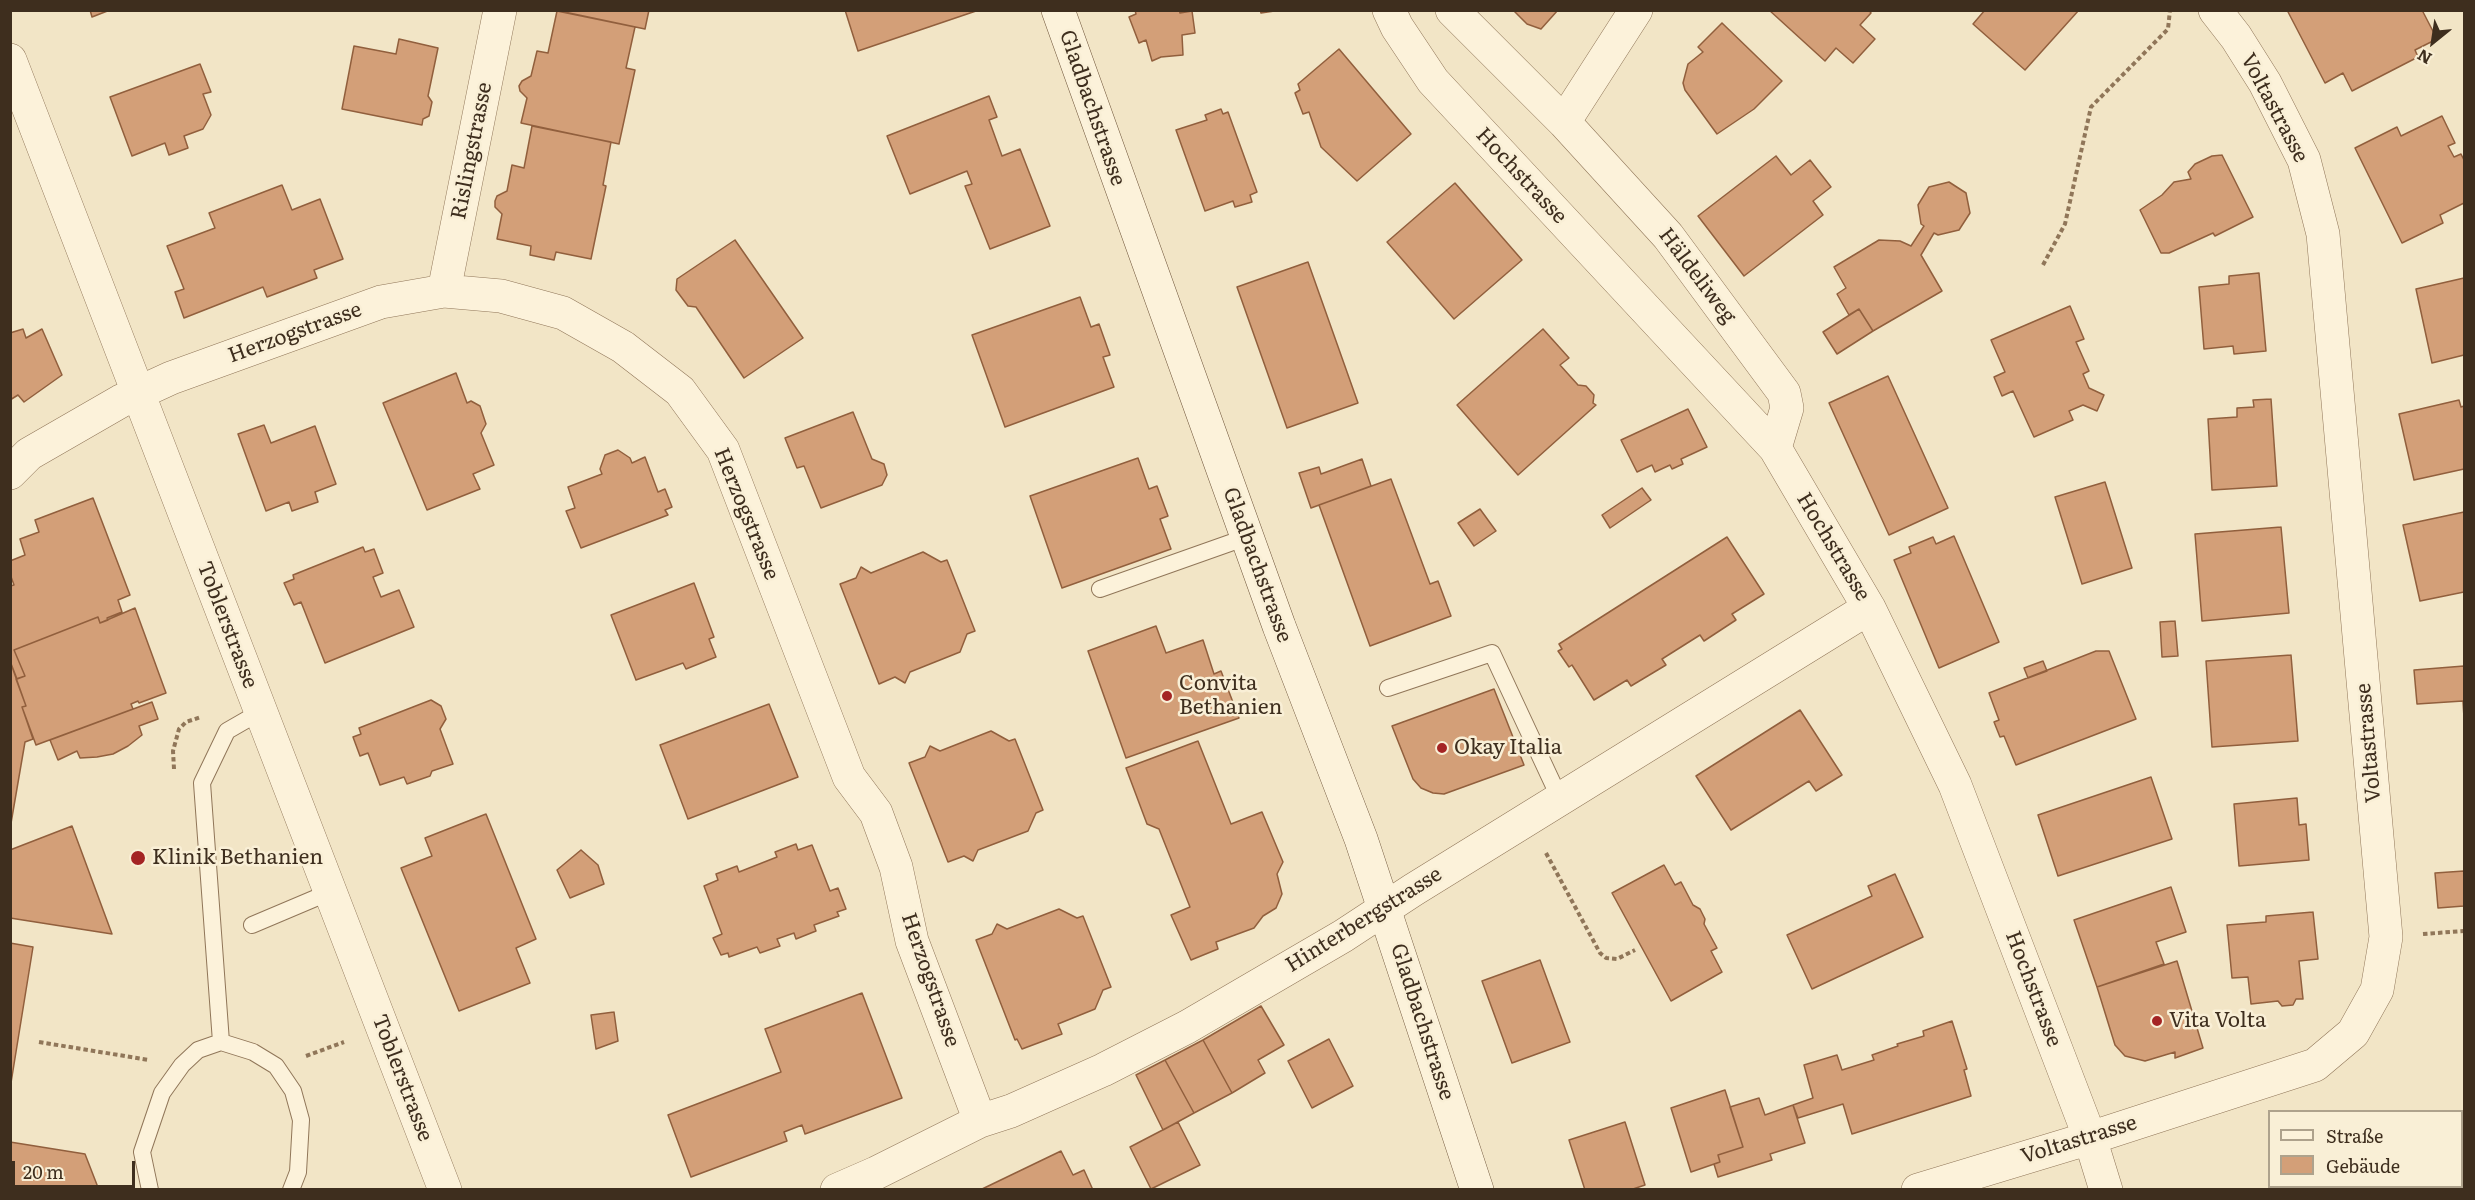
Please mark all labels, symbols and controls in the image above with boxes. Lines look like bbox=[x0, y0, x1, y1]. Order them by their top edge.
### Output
north arrow bbox=[2403, 12, 2463, 72]
street label: Gladbachstrasse bbox=[1054, 27, 1130, 189]
text: N bbox=[2412, 44, 2436, 71]
street label: Voltastrasse bbox=[2235, 49, 2313, 167]
street label: Rislingstrasse bbox=[446, 80, 498, 222]
street label: Hochstrasse bbox=[1470, 123, 1572, 229]
street label: Häldeliweg bbox=[1653, 223, 1741, 329]
street label: Herzogstrasse bbox=[225, 297, 365, 369]
street label: Herzogstrasse bbox=[708, 444, 784, 584]
street label: Gladbachstrasse bbox=[1217, 484, 1297, 646]
street label: Hochstrasse bbox=[1791, 488, 1875, 606]
street label: Toblerstrasse bbox=[191, 558, 263, 692]
place label: Convita Bethanien bbox=[1179, 671, 1282, 721]
street label: Voltastrasse bbox=[2351, 682, 2387, 804]
marker: Convita Bethanien bbox=[1160, 689, 1174, 703]
place label: Okay Italia bbox=[1454, 735, 1562, 761]
marker: Okay Italia bbox=[1435, 741, 1449, 755]
place label: Klinik Bethanien bbox=[152, 845, 323, 871]
marker: Klinik Bethanien bbox=[129, 849, 147, 867]
street label: Hinterbergstrasse bbox=[1281, 862, 1447, 978]
street label: Herzogstrasse bbox=[895, 910, 965, 1050]
street label: Hochstrasse bbox=[1999, 928, 2067, 1050]
street label: Gladbachstrasse bbox=[1385, 941, 1459, 1103]
place label: Vita Volta bbox=[2169, 1008, 2266, 1034]
street label: Toblerstrasse bbox=[366, 1011, 438, 1145]
marker: Vita Volta bbox=[2150, 1014, 2164, 1028]
street label: Voltastrasse bbox=[2018, 1110, 2140, 1170]
legend bbox=[2268, 1110, 2463, 1188]
text: Straße bbox=[2326, 1122, 2383, 1149]
scale bar bbox=[15, 1149, 138, 1187]
text: Gebäude bbox=[2326, 1152, 2400, 1179]
text: 20 m bbox=[23, 1158, 64, 1185]

